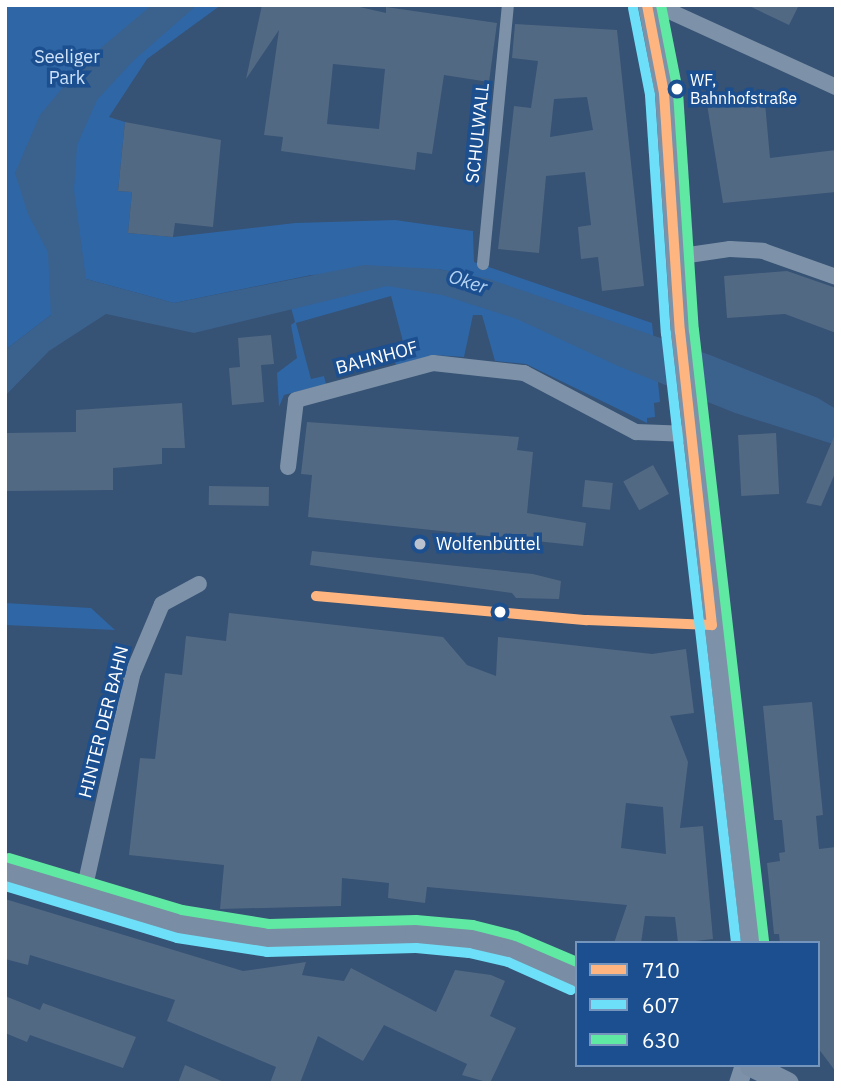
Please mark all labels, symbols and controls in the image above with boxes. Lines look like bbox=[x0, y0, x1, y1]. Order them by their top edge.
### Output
park label: Seeliger Park bbox=[34, 47, 100, 90]
place label: WF, Bahnhofstraße bbox=[690, 70, 797, 108]
street label: SCHULWALL bbox=[462, 82, 494, 184]
marker: WF, Bahnhofstraße bbox=[670, 82, 684, 96]
water label: Oker bbox=[446, 265, 490, 299]
street label: BAHNHOF bbox=[334, 337, 420, 379]
place label: Wolfenbüttel bbox=[436, 533, 540, 555]
marker: Wolfenbüttel bbox=[410, 534, 430, 554]
unlabelled marker bbox=[493, 605, 507, 619]
street label: HINTER DER BAHN bbox=[75, 644, 133, 800]
legend bbox=[575, 941, 820, 1067]
text: 710 bbox=[642, 956, 680, 984]
text: 607 bbox=[642, 991, 680, 1019]
text: 630 bbox=[642, 1026, 680, 1054]

